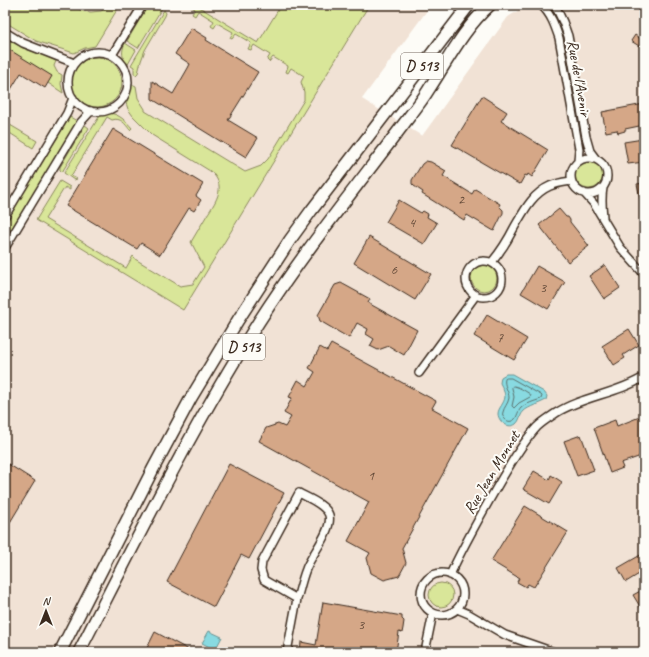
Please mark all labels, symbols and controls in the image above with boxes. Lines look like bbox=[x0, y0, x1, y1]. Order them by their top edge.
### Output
street label: Rue de l'Avenir bbox=[562, 38, 596, 119]
road number: D 513 bbox=[401, 53, 443, 79]
house number: 2 bbox=[458, 191, 466, 208]
house number: 4 bbox=[409, 214, 417, 231]
house number: 6 bbox=[391, 261, 398, 278]
house number: 3 bbox=[540, 279, 548, 296]
house number: 7 bbox=[497, 329, 504, 346]
road number: D 513 bbox=[223, 334, 265, 360]
street label: Rue Jean Monnet bbox=[459, 426, 525, 518]
house number: 1 bbox=[368, 467, 375, 484]
north arrow bbox=[26, 591, 66, 631]
text: N bbox=[43, 594, 52, 608]
house number: 3 bbox=[358, 616, 366, 633]

